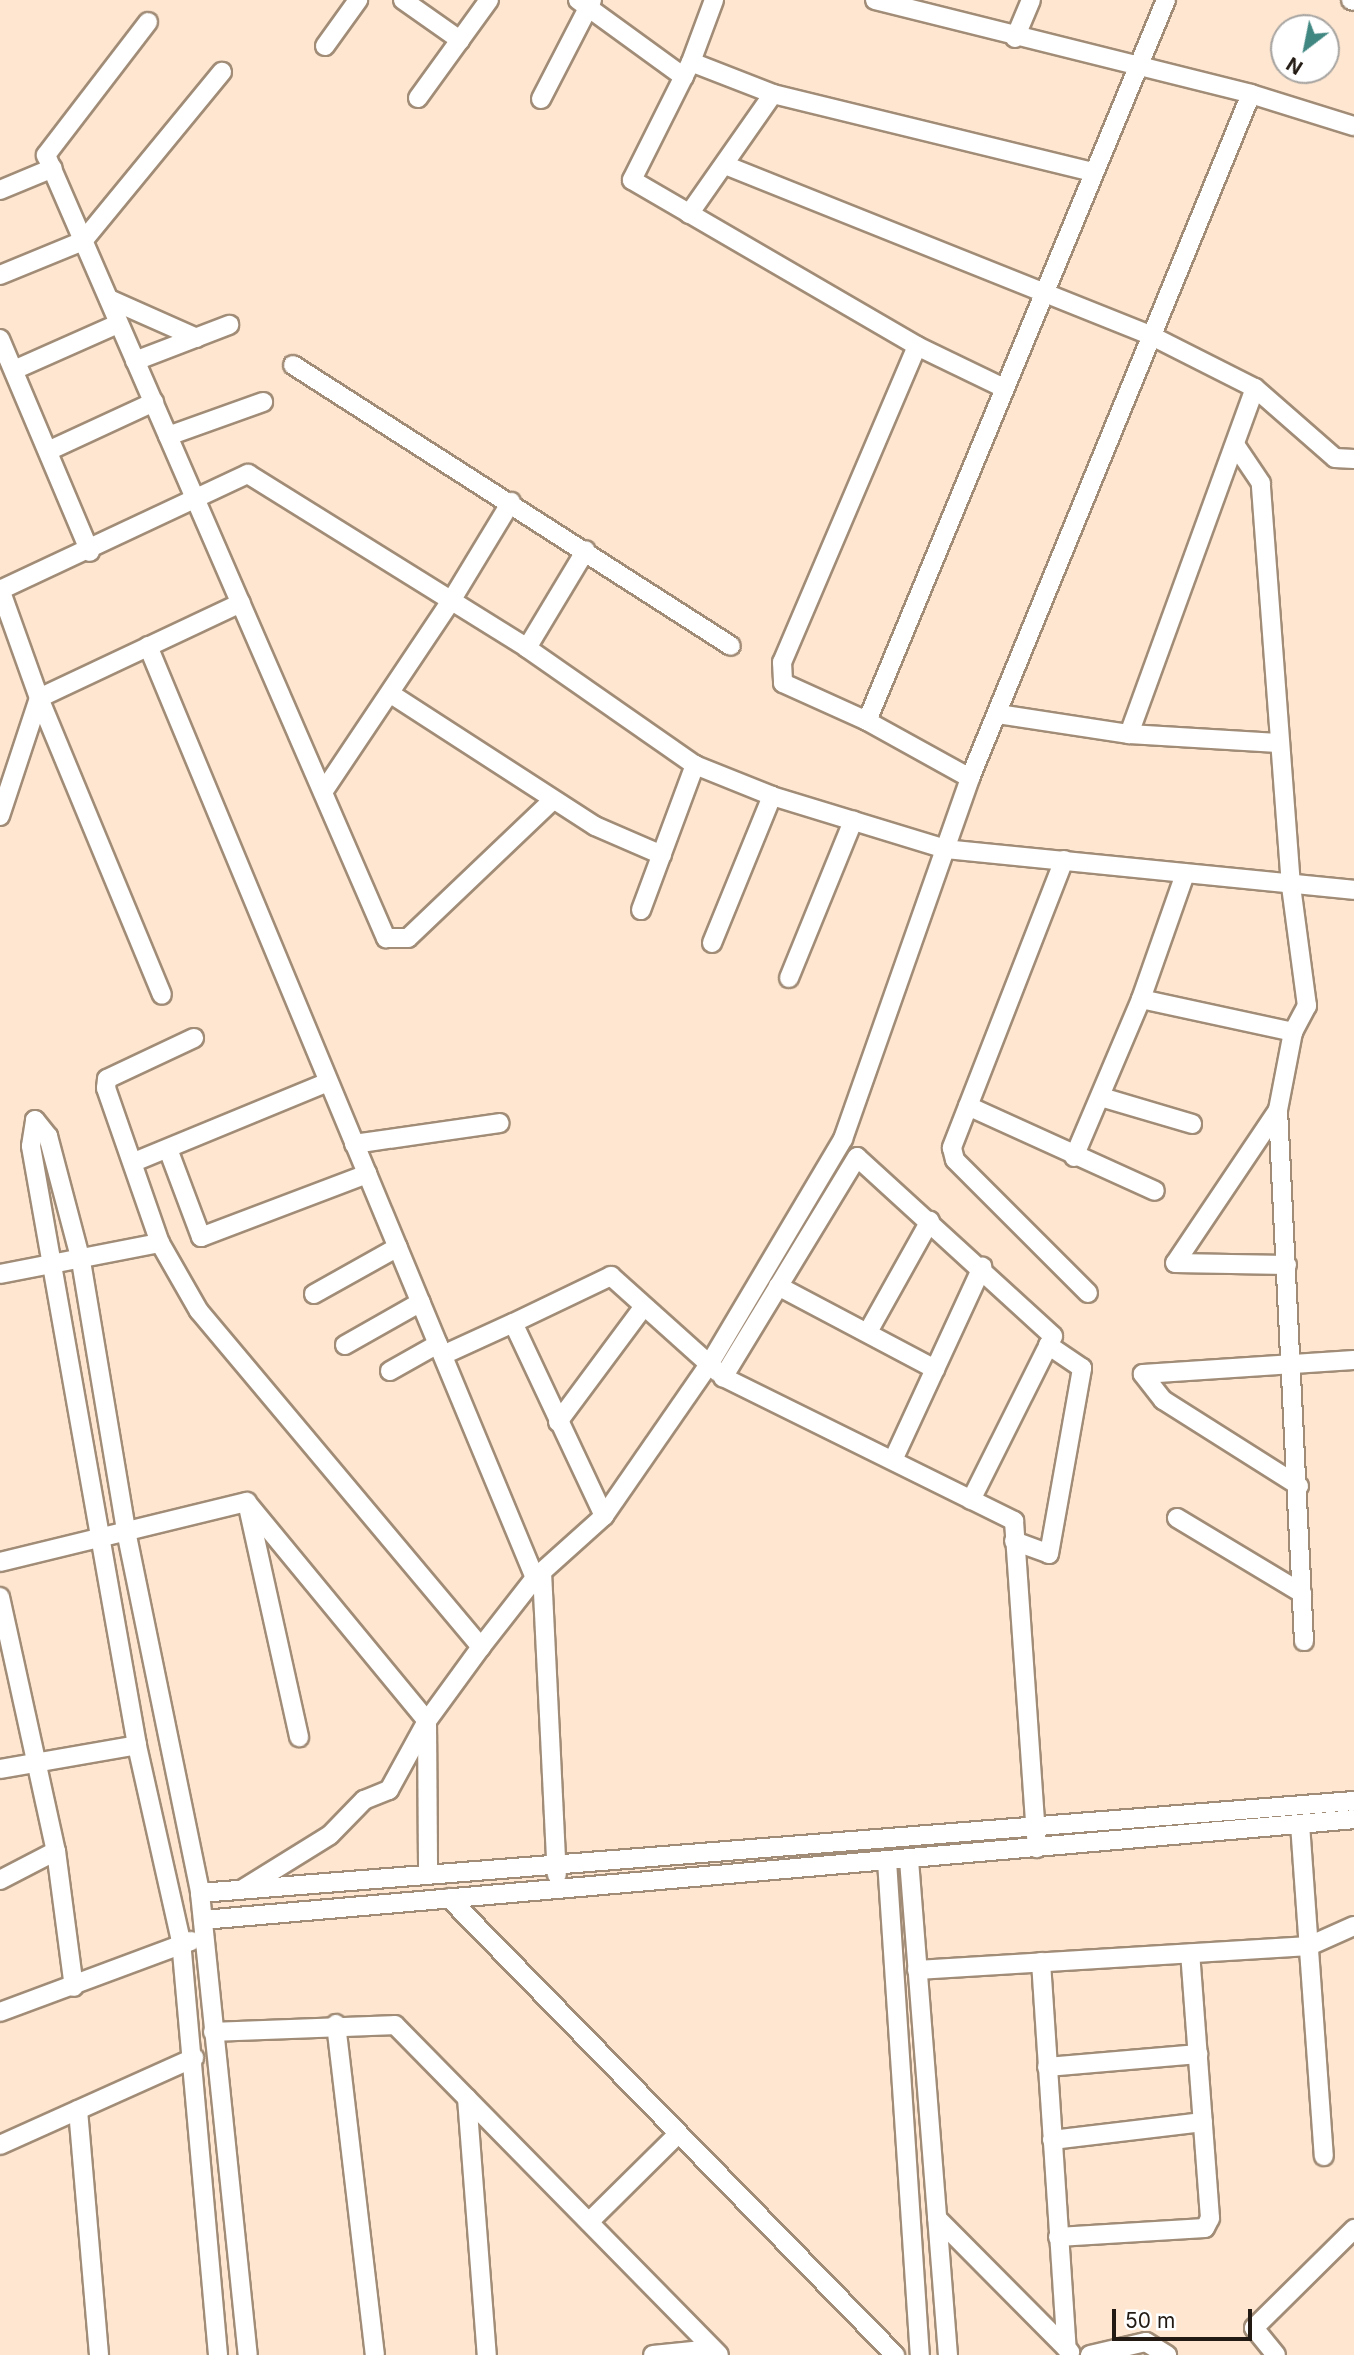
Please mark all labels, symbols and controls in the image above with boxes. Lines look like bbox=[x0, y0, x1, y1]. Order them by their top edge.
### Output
north arrow bbox=[1270, 14, 1340, 84]
text: N bbox=[1282, 52, 1307, 79]
scale bar bbox=[1116, 2296, 1256, 2340]
text: 50 m bbox=[1125, 2308, 1175, 2333]

